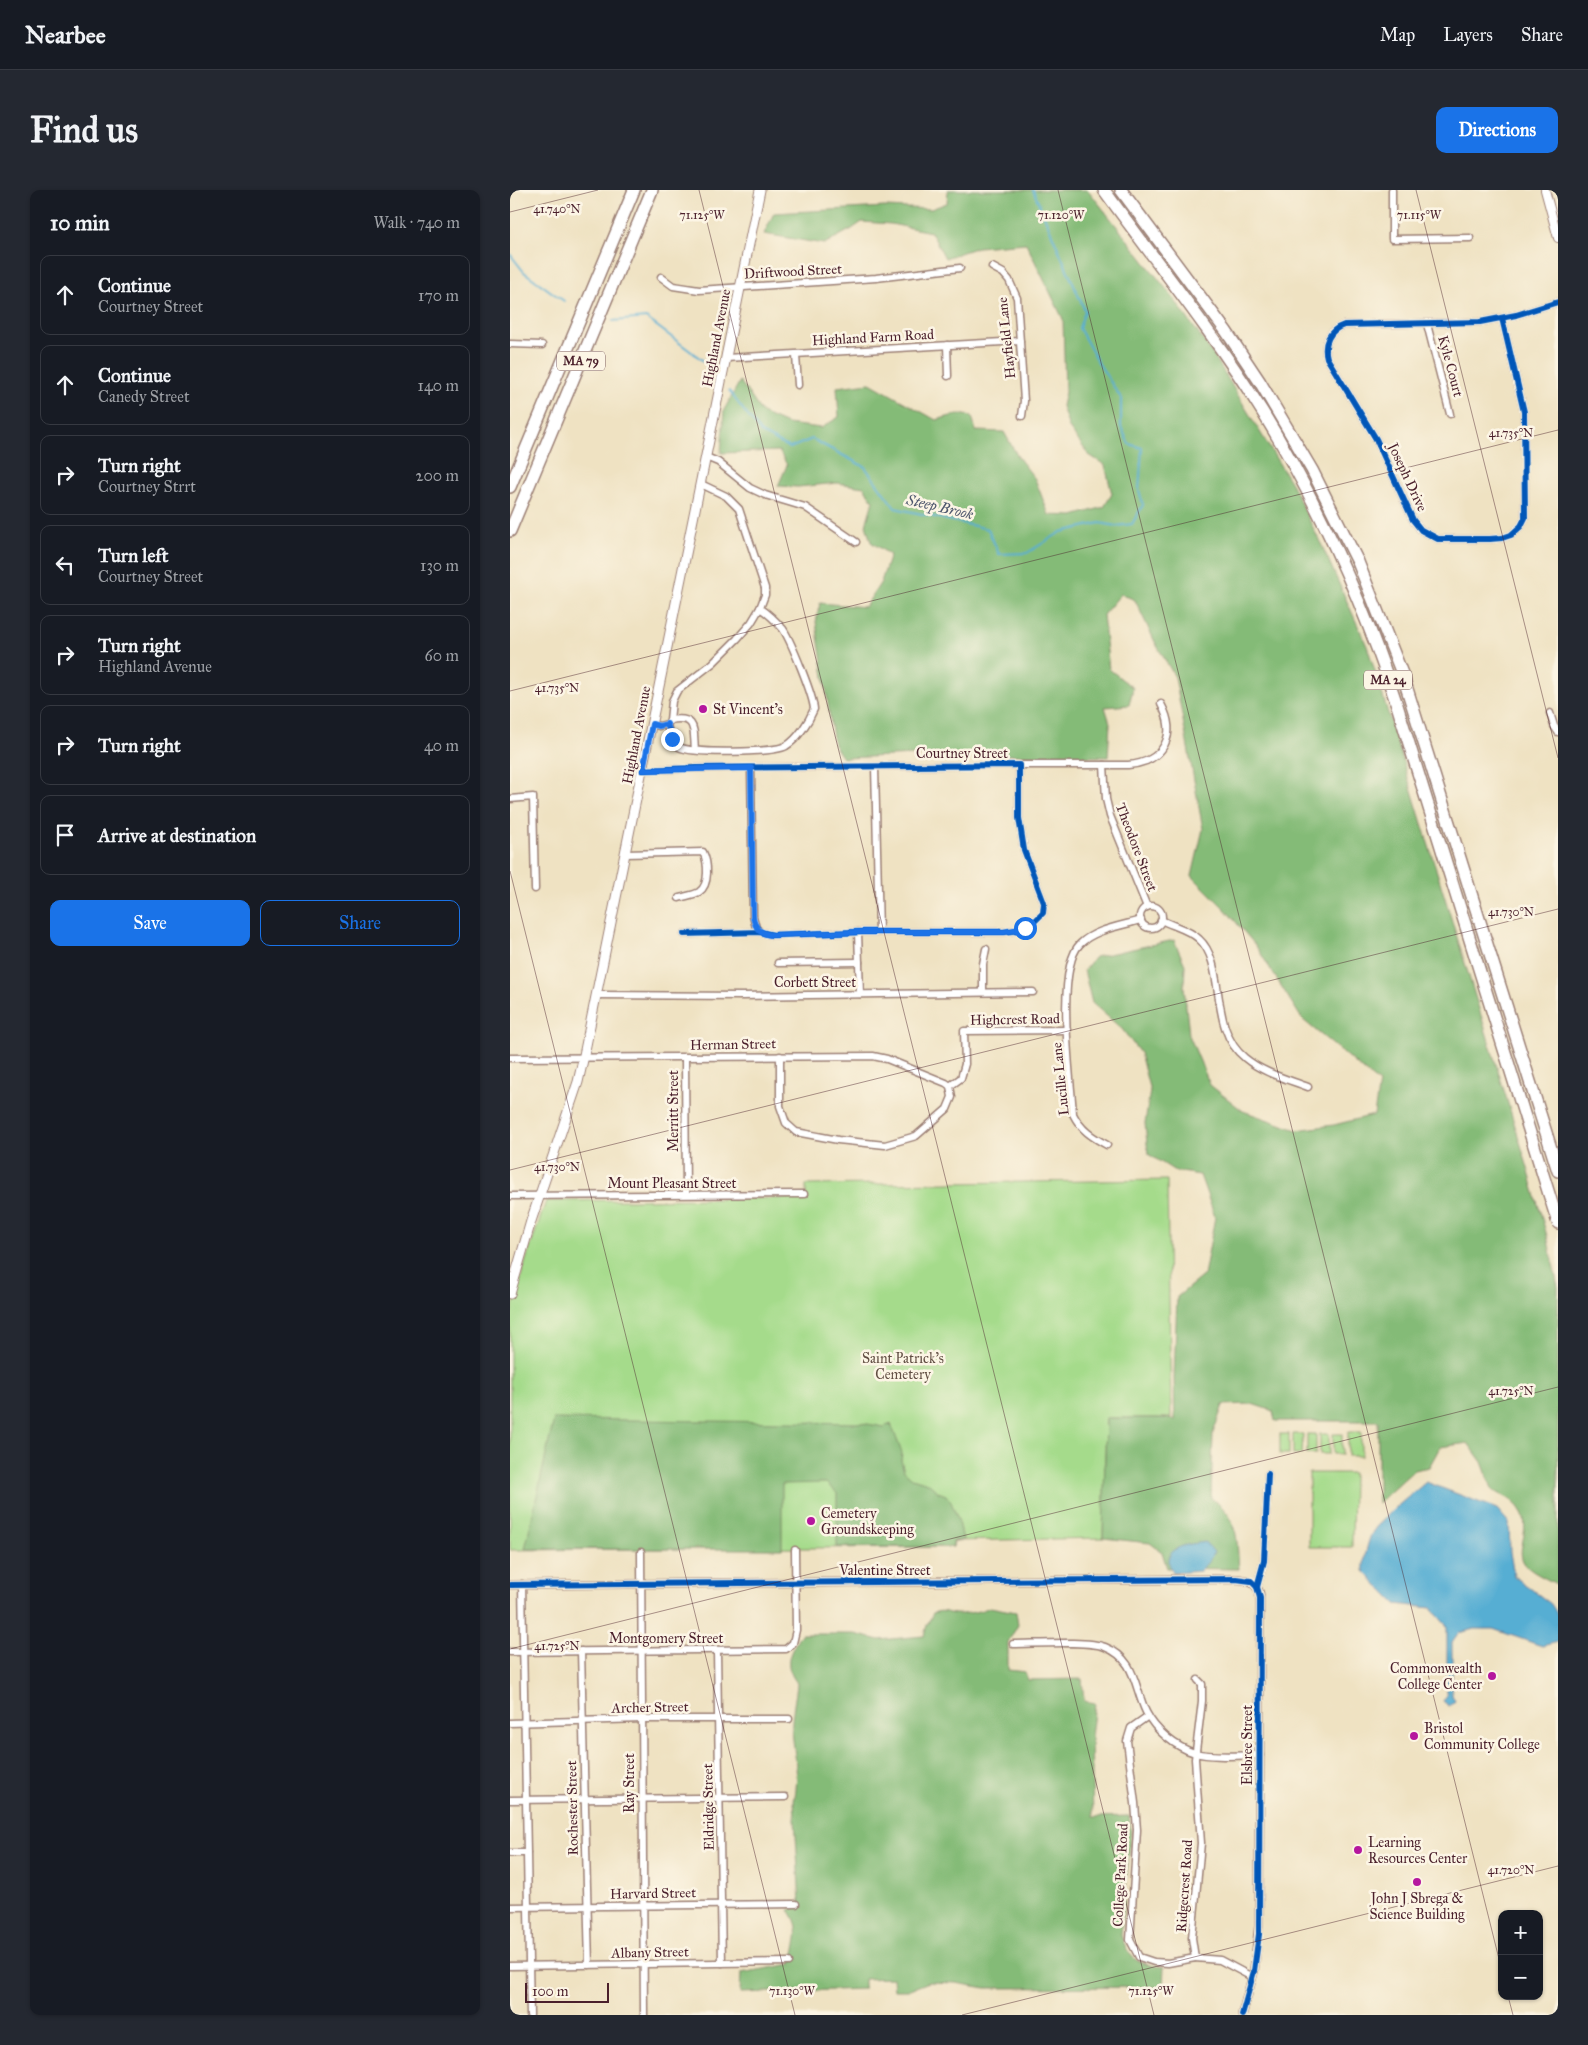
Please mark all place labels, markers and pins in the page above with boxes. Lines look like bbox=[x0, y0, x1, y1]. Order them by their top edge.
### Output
place label: St Vincent's bbox=[713, 701, 783, 718]
marker: St Vincent's bbox=[697, 703, 709, 715]
place label: Cemetery Groundskeeping bbox=[821, 1505, 914, 1538]
marker: Cemetery Groundskeeping bbox=[805, 1515, 817, 1527]
place label: Commonwealth College Center bbox=[1390, 1660, 1483, 1693]
marker: Commonwealth College Center bbox=[1486, 1670, 1498, 1682]
place label: Bristol Community College bbox=[1424, 1720, 1540, 1753]
marker: Bristol Community College bbox=[1408, 1730, 1420, 1742]
place label: Learning Resources Center bbox=[1368, 1834, 1468, 1867]
marker: Learning Resources Center bbox=[1352, 1844, 1364, 1856]
marker: John J Sbrega & Science Building bbox=[1411, 1876, 1423, 1888]
place label: John J Sbrega & Science Building bbox=[1369, 1890, 1465, 1923]

